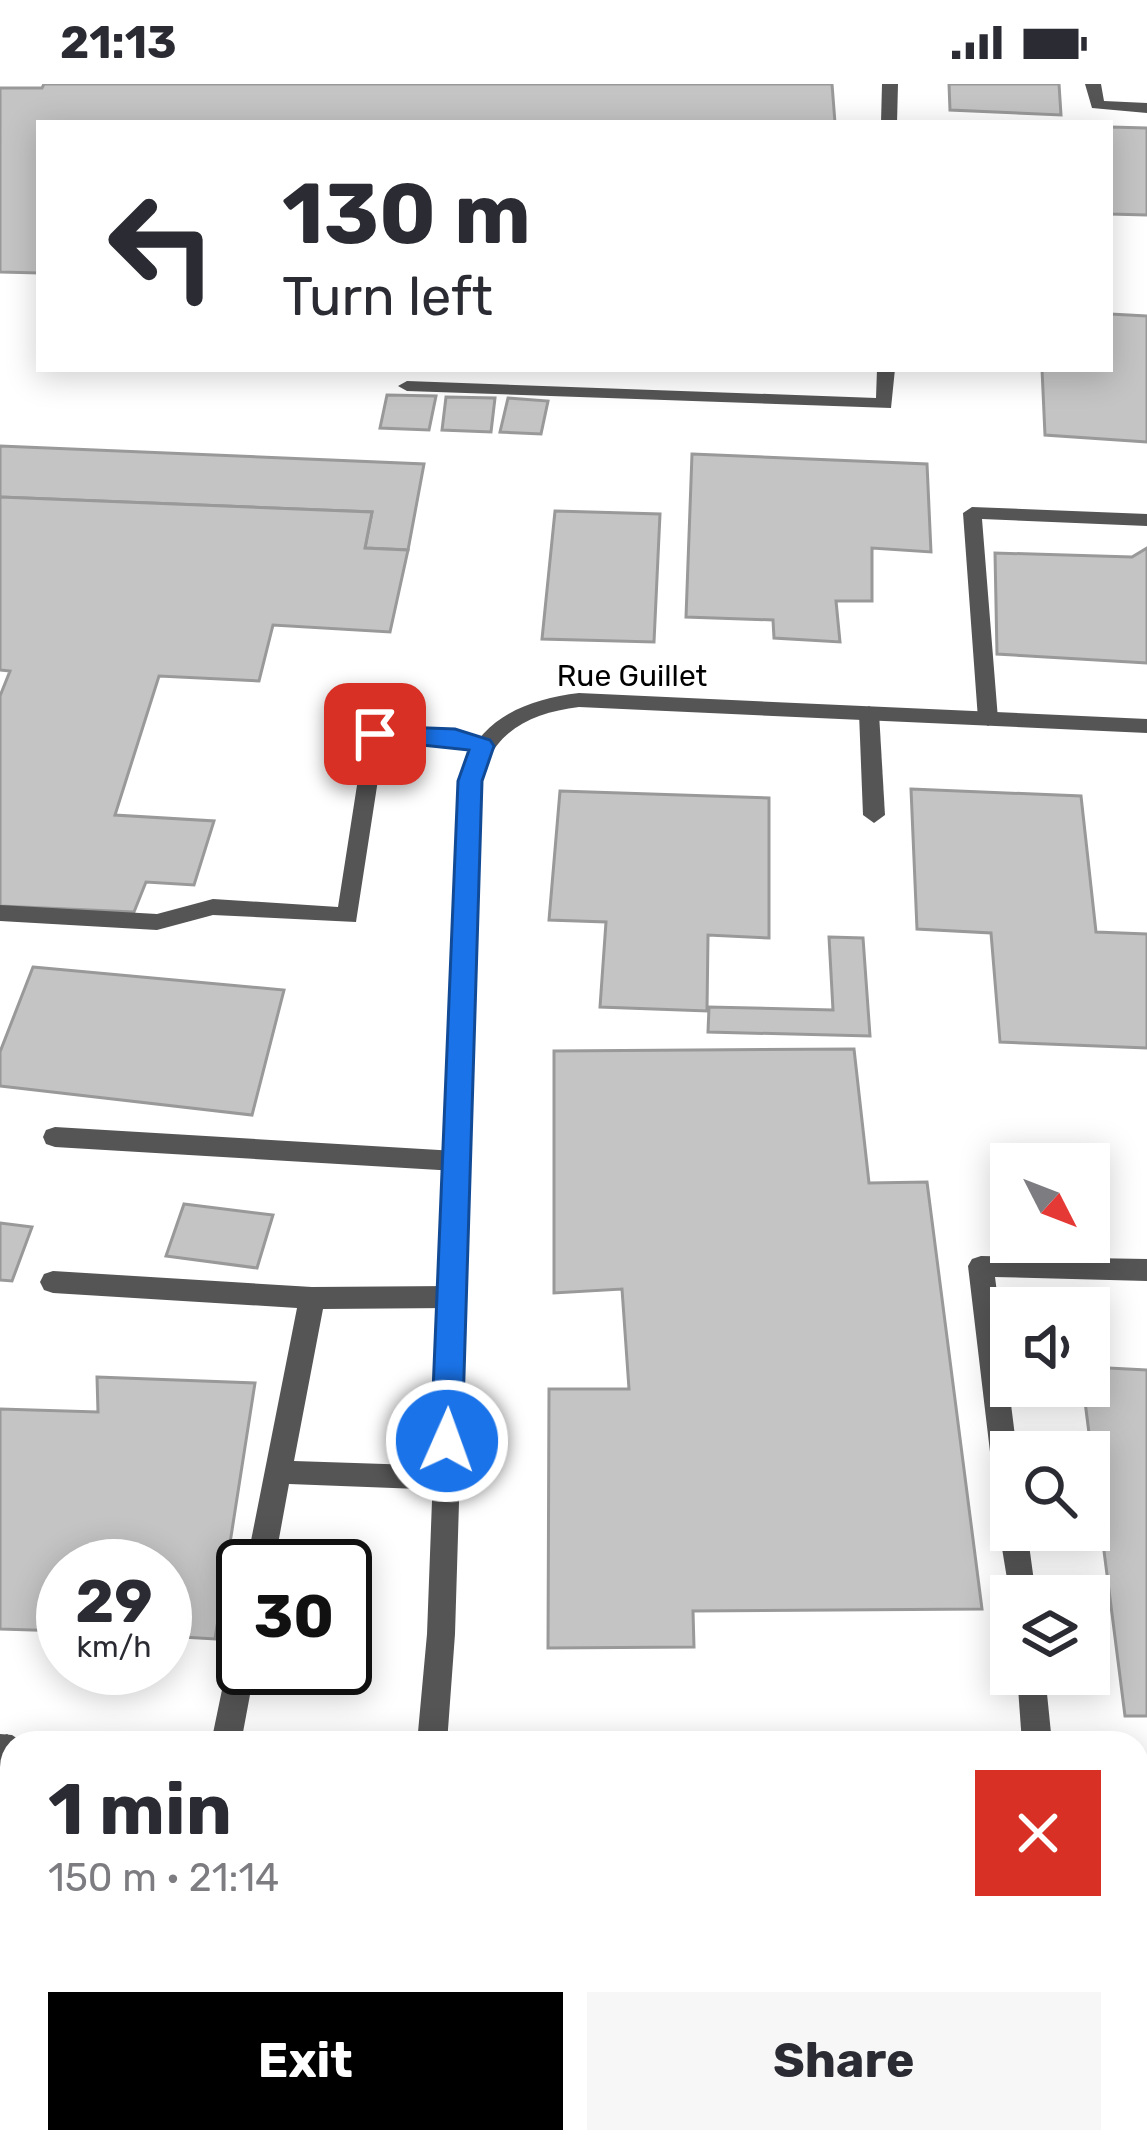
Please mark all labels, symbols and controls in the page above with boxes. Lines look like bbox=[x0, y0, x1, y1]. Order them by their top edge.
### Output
text: 21:13 bbox=[60, 16, 177, 69]
text: 130 m bbox=[282, 164, 531, 264]
icon: left bbox=[84, 168, 240, 324]
text: Turn left bbox=[282, 265, 493, 329]
street label: Rue Guillet bbox=[557, 658, 708, 694]
pin bbox=[324, 683, 426, 785]
icon: arrive bbox=[342, 701, 408, 767]
north arrow bbox=[990, 1143, 1110, 1263]
map controls bbox=[990, 1143, 1110, 1695]
button: sound bbox=[990, 1287, 1110, 1407]
position arrow bbox=[384, 1378, 510, 1504]
button: search bbox=[990, 1431, 1110, 1551]
speed limit sign: 30 bbox=[216, 1539, 372, 1695]
text: 29 bbox=[75, 1566, 153, 1637]
button: layers bbox=[990, 1575, 1110, 1695]
text: km/h bbox=[77, 1629, 151, 1665]
text: 1 min bbox=[48, 1767, 232, 1852]
button: close bbox=[975, 1770, 1101, 1896]
text: 150 m · 21:14 bbox=[48, 1855, 279, 1901]
button: Exit bbox=[48, 1992, 563, 2130]
button: Share bbox=[587, 1992, 1101, 2130]

